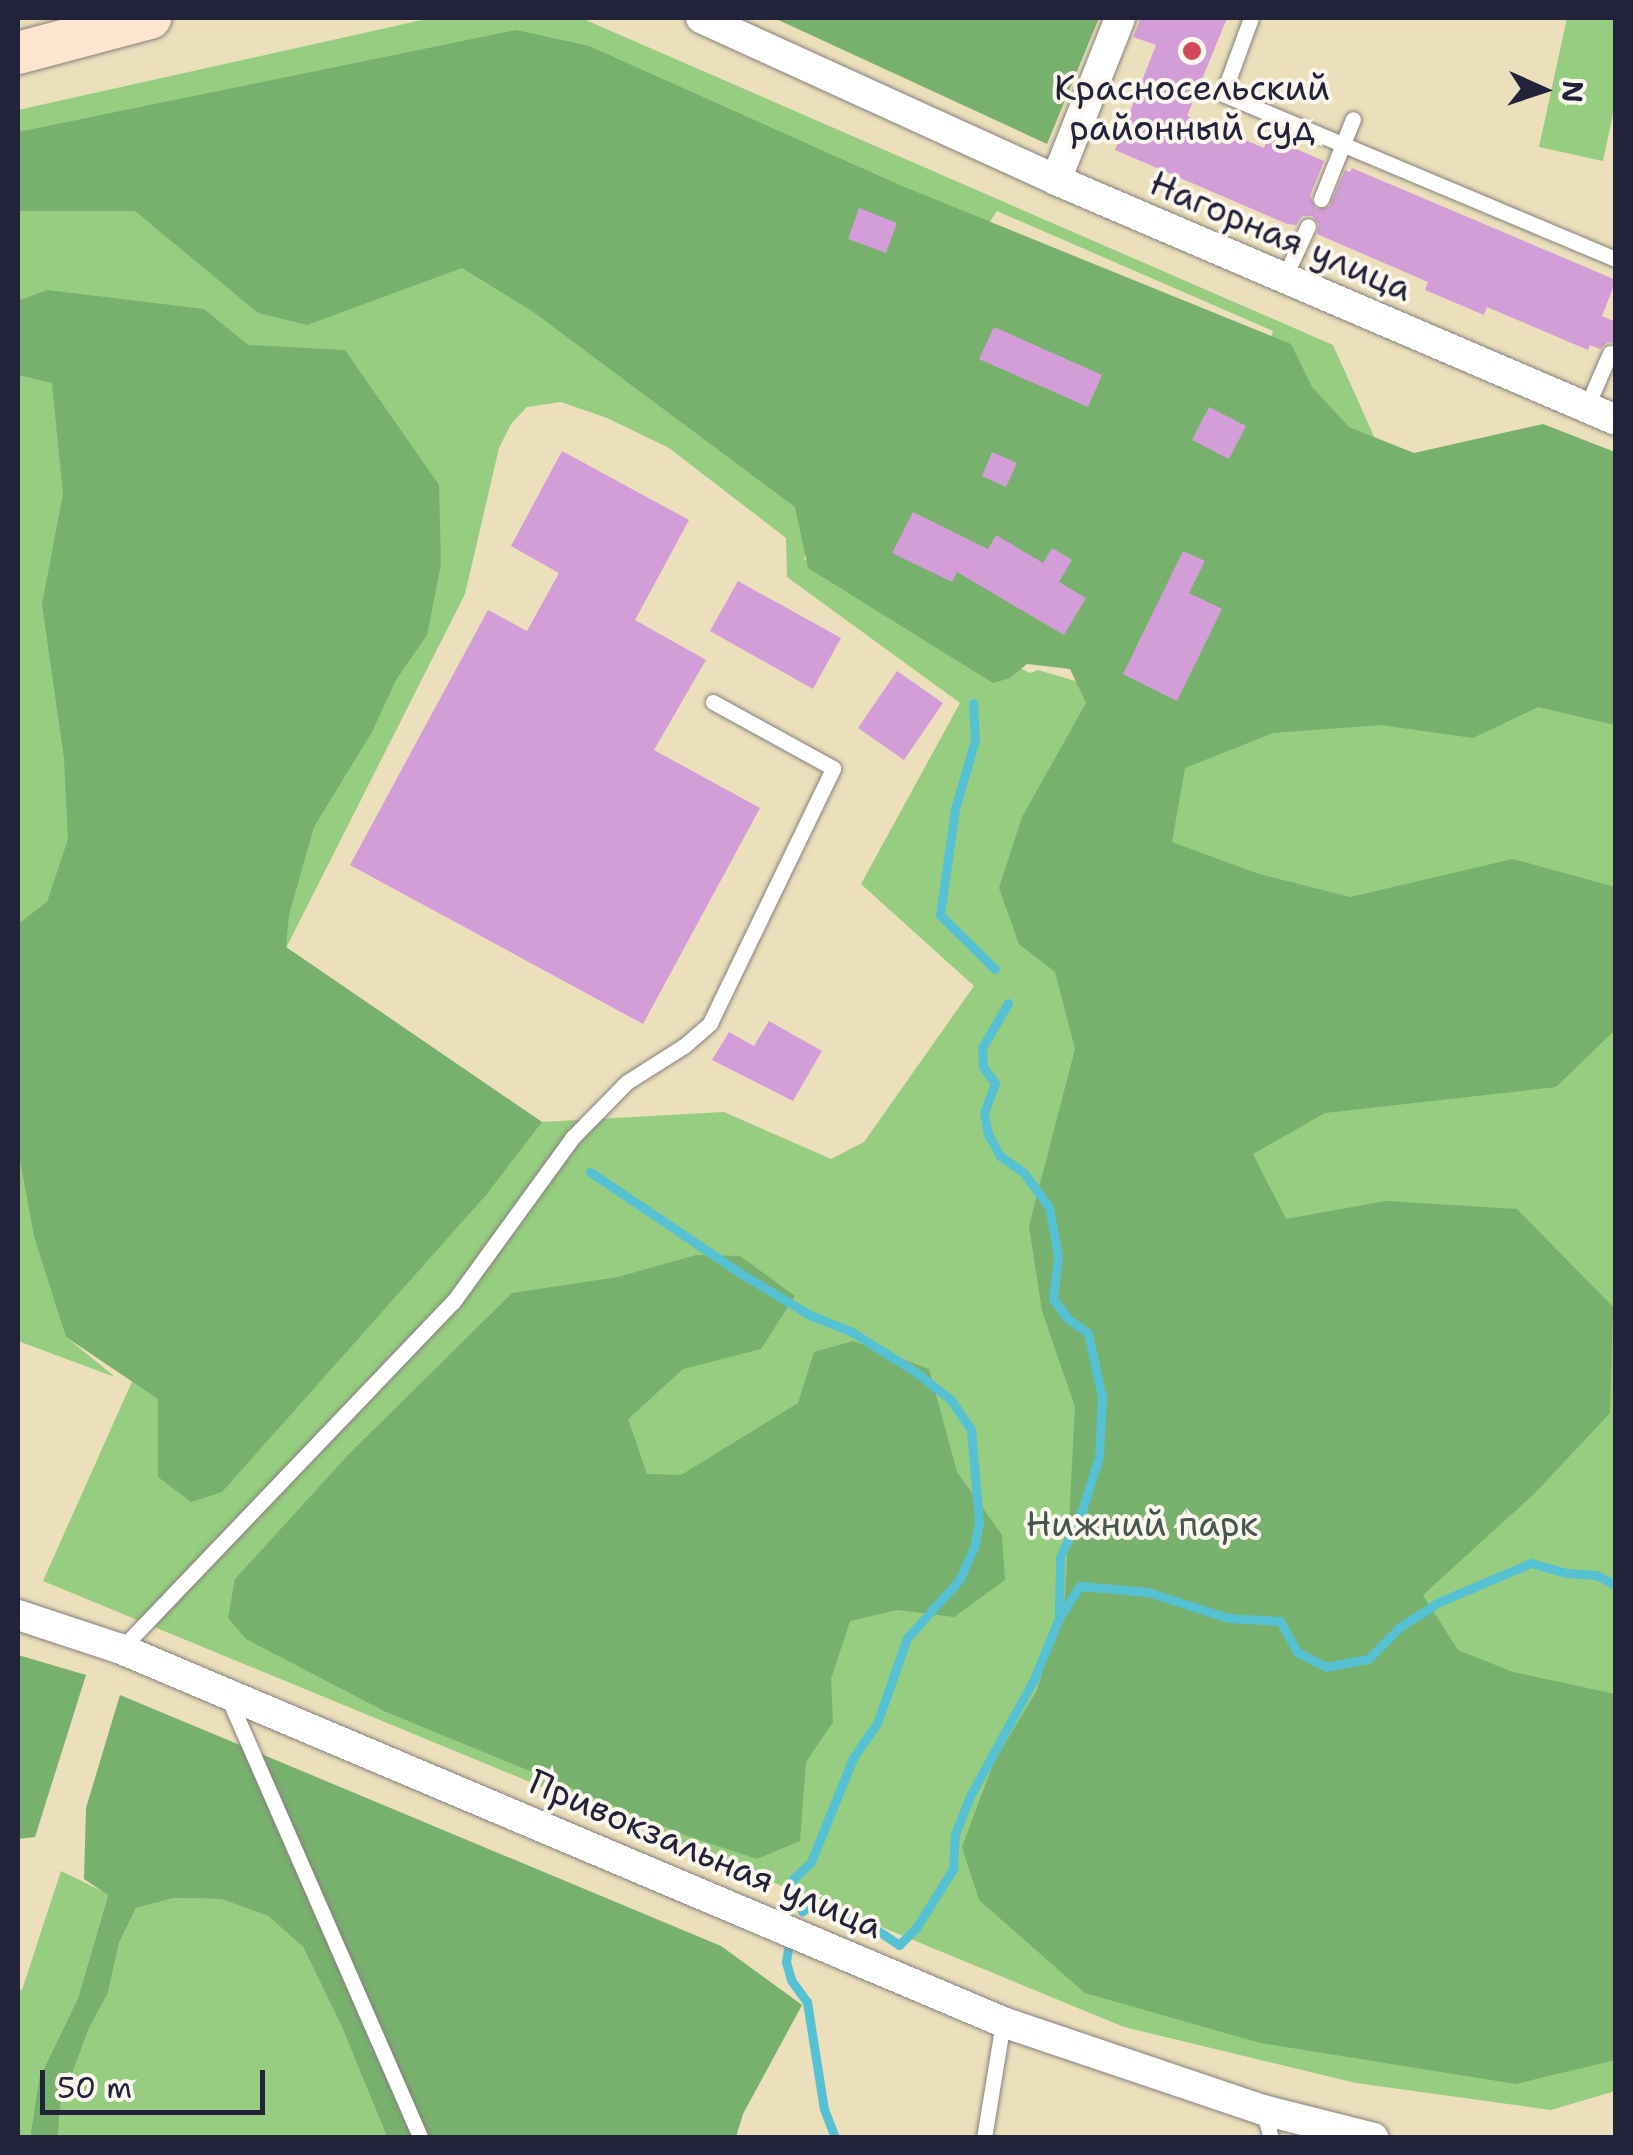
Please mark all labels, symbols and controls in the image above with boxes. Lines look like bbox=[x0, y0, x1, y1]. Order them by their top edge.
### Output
marker: Красносельский районный суд bbox=[1181, 40, 1203, 62]
north arrow bbox=[1493, 40, 1593, 140]
place label: Красносельский районный суд bbox=[1054, 67, 1330, 149]
text: N bbox=[1553, 79, 1593, 104]
street label: Нагорная улица bbox=[1144, 162, 1418, 310]
park label: Нижний парк bbox=[1026, 1503, 1258, 1545]
street label: Привокзальная улица bbox=[523, 1760, 889, 1948]
scale bar bbox=[45, 2050, 270, 2112]
text: 50 m bbox=[57, 2067, 132, 2108]

